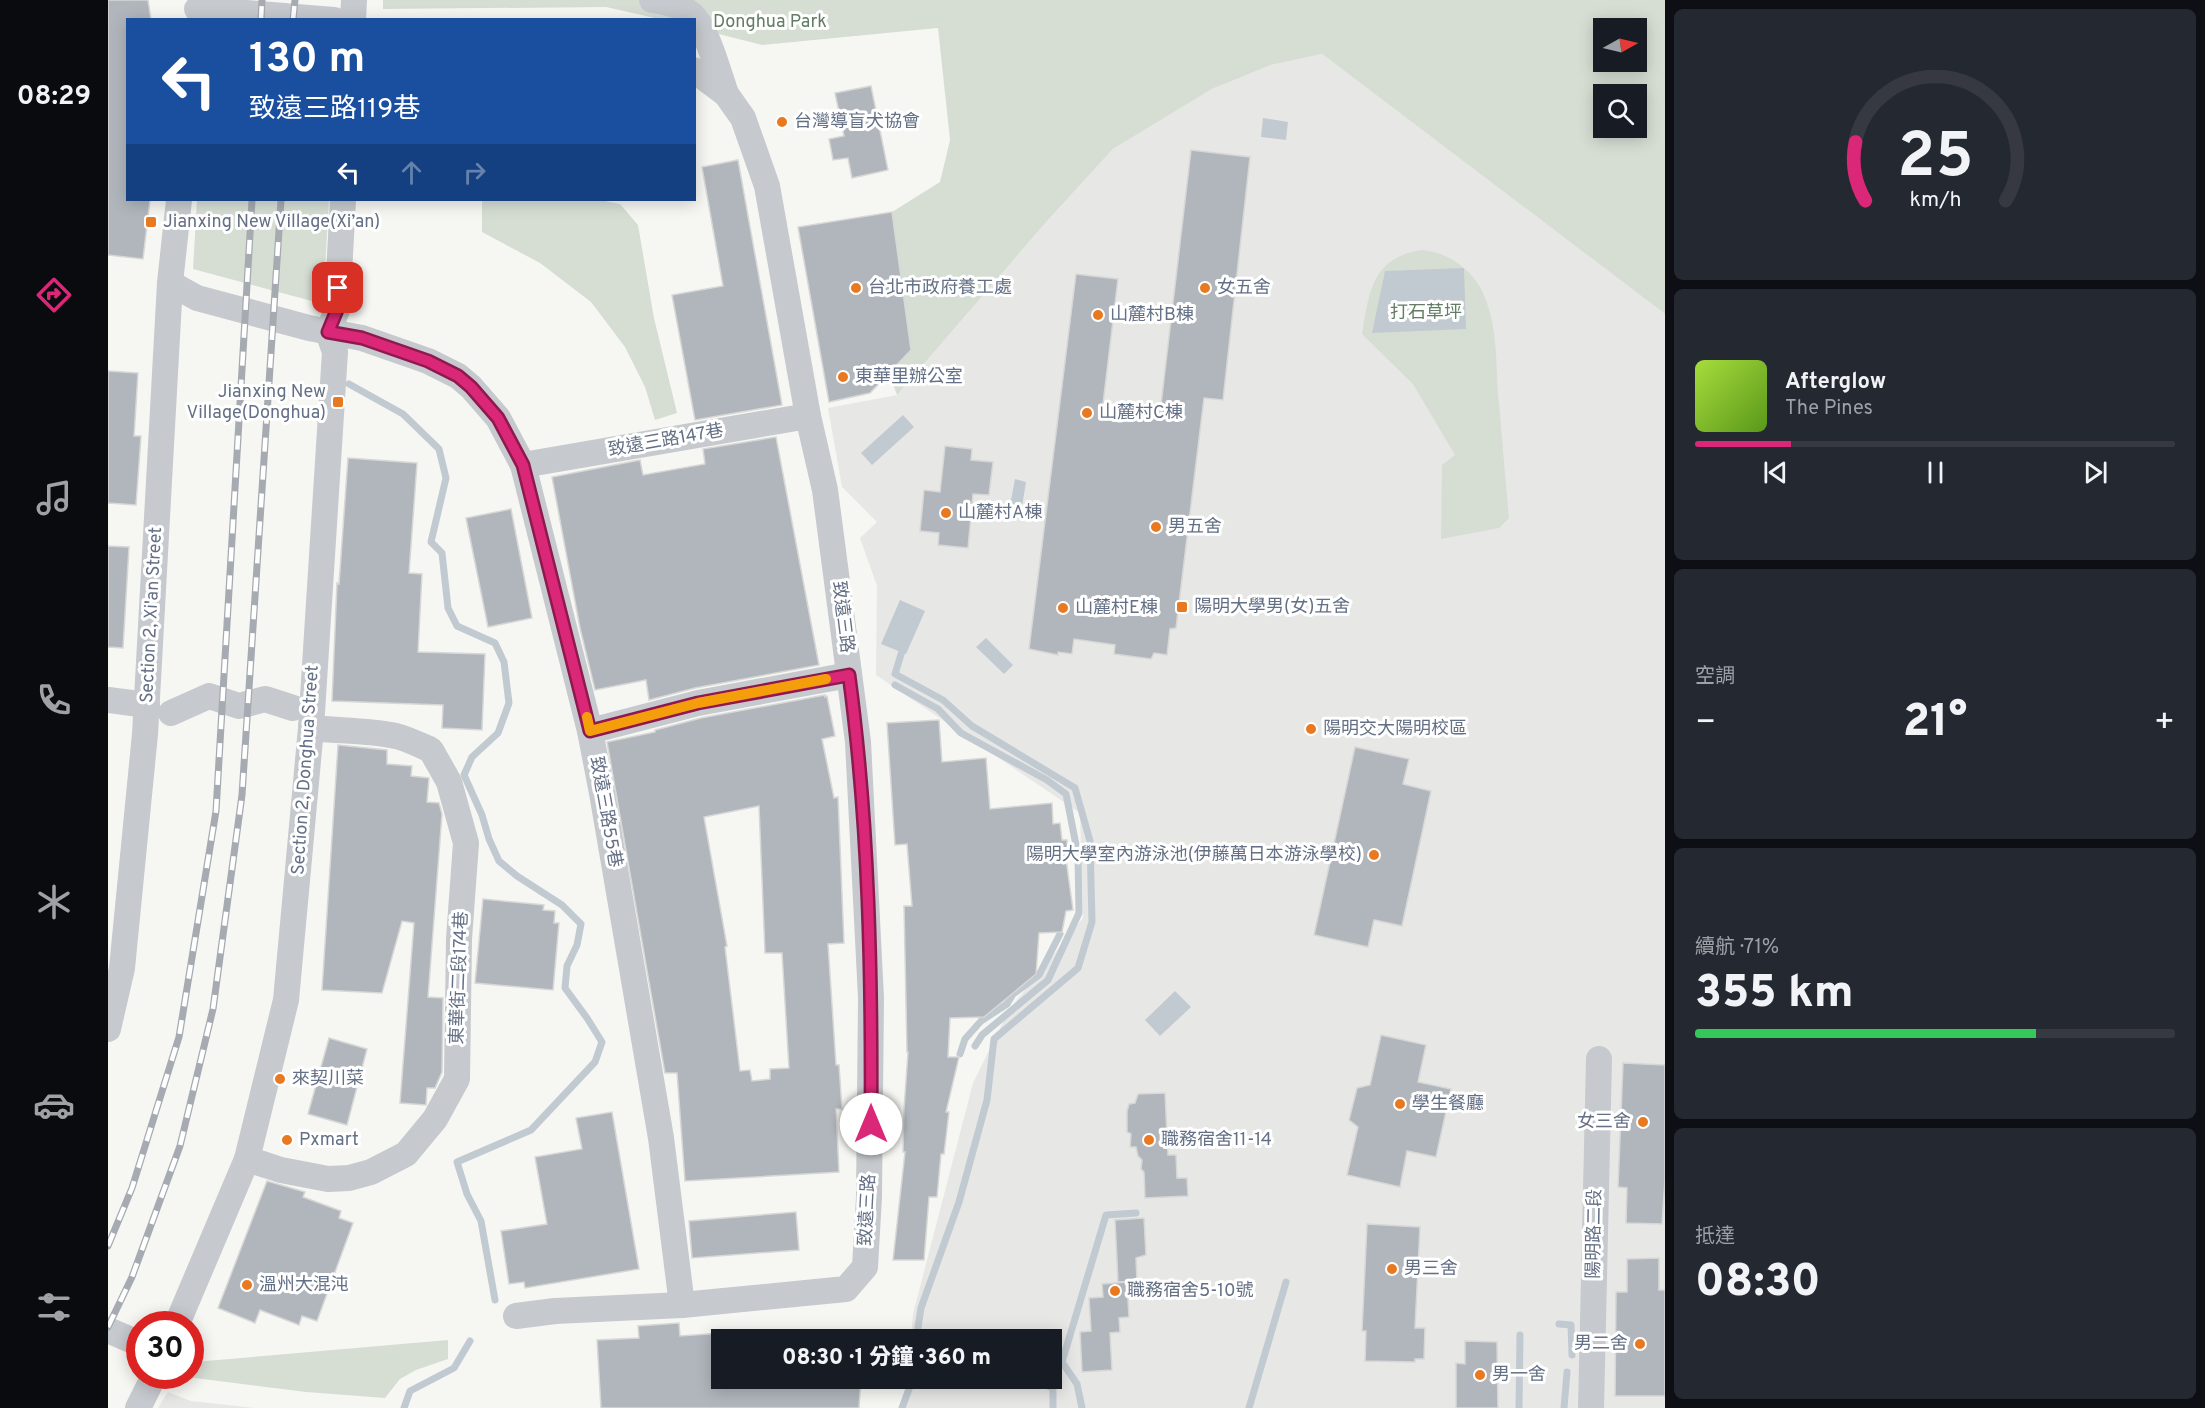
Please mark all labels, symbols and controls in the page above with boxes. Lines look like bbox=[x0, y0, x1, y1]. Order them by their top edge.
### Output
park label: Donghua Park bbox=[713, 11, 827, 34]
north arrow bbox=[1593, 18, 1647, 72]
map controls bbox=[1593, 18, 1647, 138]
text: 130 m bbox=[249, 34, 365, 87]
icon: left bbox=[150, 42, 228, 120]
text: 08:29 bbox=[17, 80, 91, 114]
button: search bbox=[1593, 84, 1647, 138]
text: 致遠三路119巷 bbox=[249, 93, 420, 127]
place label: 台灣導盲犬協會 bbox=[794, 111, 920, 134]
marker: 台灣導盲犬協會 bbox=[775, 115, 789, 129]
text: 25 bbox=[1897, 121, 1973, 200]
icon: left bbox=[332, 156, 365, 189]
icon: ahead bbox=[395, 156, 428, 189]
icon: right bbox=[458, 156, 491, 189]
text: km/h bbox=[1909, 188, 1961, 215]
place label: Jianxing New Village(Xi’an) bbox=[163, 211, 380, 234]
marker: Jianxing New Village(Xi’an) bbox=[144, 215, 158, 229]
pin bbox=[312, 262, 363, 313]
icon: arrive bbox=[321, 271, 354, 304]
icon: directions bbox=[33, 274, 75, 316]
place label: 台北市政府養工處 bbox=[868, 277, 1012, 300]
place label: 女五舍 bbox=[1217, 277, 1271, 300]
marker: 台北市政府養工處 bbox=[849, 281, 863, 295]
marker: 女五舍 bbox=[1198, 281, 1212, 295]
park label: 打石草坪 bbox=[1390, 302, 1462, 325]
place label: 山麓村B棟 bbox=[1110, 304, 1194, 327]
marker: 山麓村B棟 bbox=[1091, 308, 1105, 322]
place label: 東華里辦公室 bbox=[855, 366, 963, 389]
text: Afterglow bbox=[1785, 369, 1886, 396]
marker: 東華里辦公室 bbox=[836, 370, 850, 384]
place label: Jianxing New Village(Donghua) bbox=[186, 381, 326, 425]
marker: Jianxing New Village(Donghua) bbox=[331, 395, 345, 409]
text: The Pines bbox=[1785, 396, 1873, 422]
place label: 山麓村C棟 bbox=[1099, 402, 1183, 425]
marker: 山麓村C棟 bbox=[1080, 406, 1094, 420]
street label: 致遠三路147巷 bbox=[607, 420, 725, 462]
icon: previous bbox=[1759, 456, 1792, 489]
icon: pause bbox=[1919, 456, 1952, 489]
icon: next bbox=[2079, 456, 2112, 489]
icon: music bbox=[33, 477, 75, 519]
place label: 山麓村A棟 bbox=[958, 502, 1042, 525]
marker: 山麓村A棟 bbox=[939, 506, 953, 520]
place label: 男五舍 bbox=[1168, 516, 1222, 539]
marker: 男五舍 bbox=[1149, 520, 1163, 534]
street label: Section 2, Xi'an Street bbox=[136, 526, 168, 704]
street label: 致遠三路 bbox=[826, 580, 858, 654]
place label: 陽明大學男(女)五舍 bbox=[1194, 596, 1350, 619]
place label: 山麓村E棟 bbox=[1075, 597, 1158, 620]
marker: 陽明大學男(女)五舍 bbox=[1175, 600, 1189, 614]
marker: 山麓村E棟 bbox=[1056, 601, 1070, 615]
street label: Section 2, Donghua Street bbox=[287, 664, 325, 876]
text: 空調 bbox=[1695, 664, 1735, 690]
icon: phone bbox=[33, 679, 75, 721]
text: 21° bbox=[1903, 695, 1967, 752]
text: − bbox=[1695, 703, 1716, 745]
text: + bbox=[2154, 703, 2175, 745]
place label: 陽明交大陽明校區 bbox=[1323, 718, 1467, 741]
marker: 陽明交大陽明校區 bbox=[1304, 722, 1318, 736]
street label: 致遠三路55巷 bbox=[584, 755, 626, 869]
place label: 陽明大學室內游泳池(伊藤萬日本游泳學校) bbox=[1026, 844, 1362, 867]
marker: 陽明大學室內游泳池(伊藤萬日本游泳學校) bbox=[1367, 848, 1381, 862]
icon: climate bbox=[33, 881, 75, 923]
street label: 東華街二段174巷 bbox=[446, 911, 474, 1045]
text: 續航 · 71% bbox=[1695, 935, 1779, 961]
text: 355 km bbox=[1695, 966, 1854, 1023]
place label: 來契川菜 bbox=[292, 1068, 364, 1091]
marker: 來契川菜 bbox=[273, 1072, 287, 1086]
icon: car bbox=[33, 1084, 75, 1126]
position arrow bbox=[839, 1092, 903, 1156]
place label: 學生餐廳 bbox=[1412, 1093, 1484, 1116]
marker: 學生餐廳 bbox=[1393, 1097, 1407, 1111]
place label: 女三舍 bbox=[1577, 1111, 1631, 1134]
marker: 女三舍 bbox=[1636, 1115, 1650, 1129]
place label: Pxmart bbox=[299, 1129, 359, 1152]
place label: 職務宿舍11-14 bbox=[1161, 1129, 1272, 1152]
marker: Pxmart bbox=[280, 1133, 294, 1147]
marker: 職務宿舍11-14 bbox=[1142, 1133, 1156, 1147]
street label: 致遠三路 bbox=[855, 1173, 881, 1247]
street label: 陽明路二段 bbox=[1583, 1189, 1607, 1279]
text: 抵達 bbox=[1695, 1224, 1735, 1250]
text: 08:30 bbox=[1695, 1255, 1821, 1312]
place label: 男三舍 bbox=[1404, 1258, 1458, 1281]
marker: 男三舍 bbox=[1385, 1262, 1399, 1276]
place label: 溫州大混沌 bbox=[259, 1274, 349, 1297]
marker: 溫州大混沌 bbox=[240, 1278, 254, 1292]
place label: 職務宿舍5-10號 bbox=[1127, 1280, 1254, 1303]
marker: 職務宿舍5-10號 bbox=[1108, 1284, 1122, 1298]
icon: filters bbox=[33, 1286, 75, 1328]
speed limit sign: 30 bbox=[126, 1311, 204, 1389]
place label: 男二舍 bbox=[1574, 1333, 1628, 1356]
marker: 男二舍 bbox=[1633, 1337, 1647, 1351]
text: 08:30 · 1 分鐘 · 360 m bbox=[782, 1345, 991, 1372]
place label: 男一舍 bbox=[1492, 1364, 1546, 1387]
marker: 男一舍 bbox=[1473, 1368, 1487, 1382]

